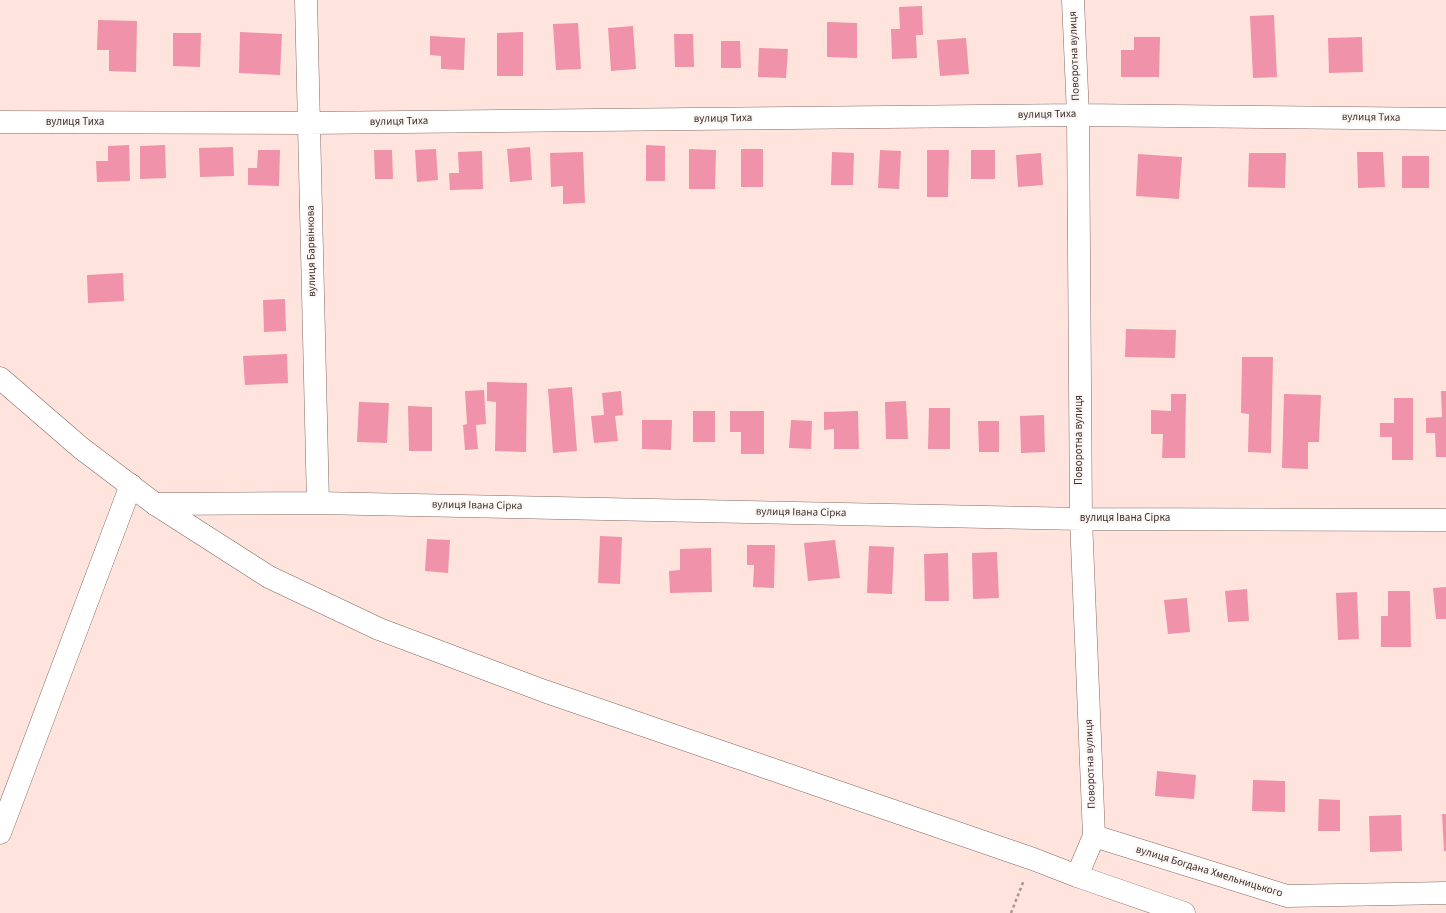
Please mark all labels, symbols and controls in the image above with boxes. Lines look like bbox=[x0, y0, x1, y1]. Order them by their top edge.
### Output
street label: Поворотна вулиця bbox=[1067, 11, 1083, 101]
street label: вулиця Тиха bbox=[1018, 108, 1076, 122]
street label: вулиця Тиха bbox=[1342, 111, 1400, 125]
street label: вулиця Тиха bbox=[694, 112, 752, 126]
street label: вулиця Тиха bbox=[370, 115, 428, 129]
street label: вулиця Тиха bbox=[46, 116, 104, 130]
street label: вулиця Барвінкова bbox=[305, 205, 319, 297]
street label: Поворотна вулиця bbox=[1073, 395, 1087, 485]
street label: вулиця Івана Сірка bbox=[432, 499, 522, 513]
street label: вулиця Івана Сірка bbox=[756, 506, 846, 520]
street label: вулиця Івана Сірка bbox=[1080, 512, 1170, 526]
street label: Поворотна вулиця bbox=[1083, 719, 1099, 809]
street label: вулиця Богдана Хмельницького bbox=[1134, 843, 1284, 901]

